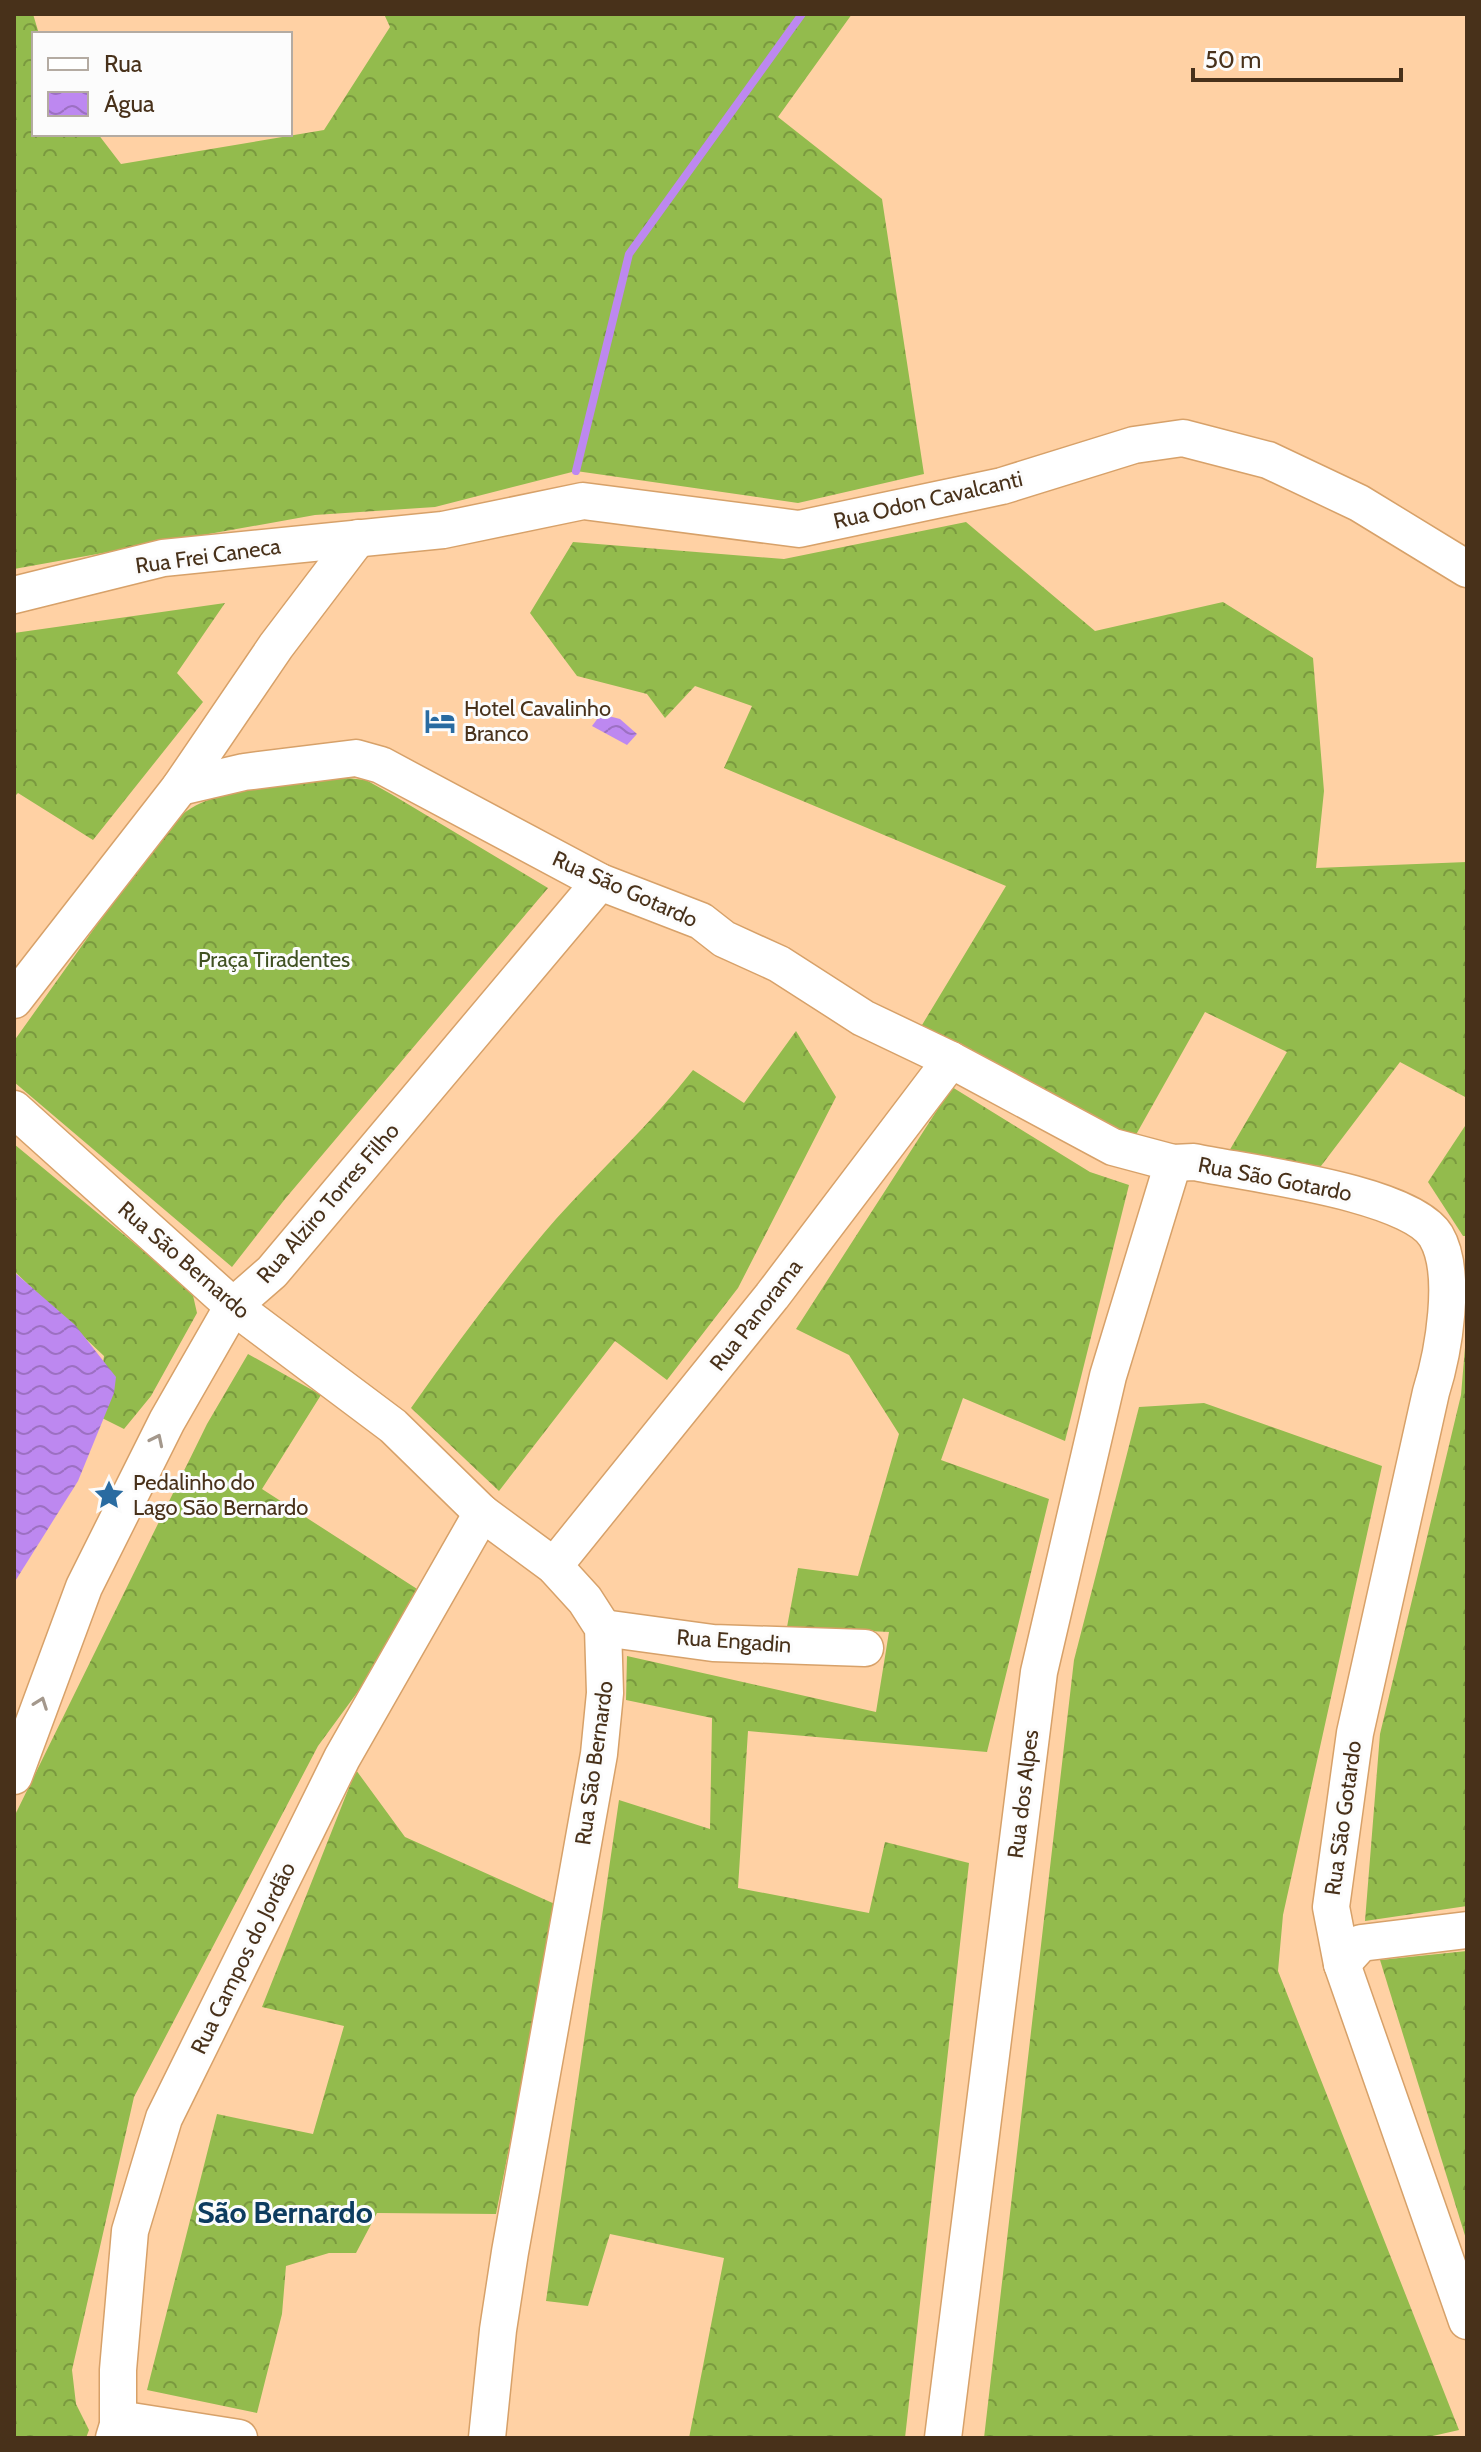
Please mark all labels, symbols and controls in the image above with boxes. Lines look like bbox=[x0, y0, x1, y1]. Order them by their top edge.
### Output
legend bbox=[32, 32, 292, 136]
scale bar bbox=[1193, 32, 1401, 82]
text: 50 m bbox=[1205, 45, 1261, 74]
text: Rua bbox=[104, 49, 143, 78]
text: Água bbox=[104, 89, 155, 118]
street label: Rua Odon Cavalcanti bbox=[831, 465, 1025, 535]
street label: Rua Frei Caneca bbox=[134, 532, 283, 580]
place label: Hotel Cavalinho Branco bbox=[464, 695, 611, 747]
hotel icon: Hotel Cavalinho Branco bbox=[423, 704, 457, 738]
street label: Rua São Gotardo bbox=[548, 845, 702, 933]
park label: Praça Tiradentes bbox=[198, 946, 350, 973]
street label: Rua Alziro Torres Filho bbox=[251, 1117, 405, 1289]
street label: Rua São Gotardo bbox=[1196, 1151, 1354, 1207]
street label: Rua São Bernardo bbox=[113, 1195, 255, 1325]
street label: Rua Panorama bbox=[704, 1253, 808, 1376]
one-way arrow bbox=[147, 1434, 163, 1449]
place label: Pedalinho do Lago São Bernardo bbox=[133, 1469, 308, 1521]
place icon: Pedalinho do Lago São Bernardo bbox=[92, 1478, 126, 1512]
street label: Rua Engadin bbox=[676, 1624, 792, 1658]
street label: Rua São Bernardo bbox=[569, 1679, 619, 1847]
one-way arrow bbox=[31, 1697, 48, 1711]
street label: Rua dos Alpes bbox=[1002, 1728, 1044, 1860]
street label: Rua São Gotardo bbox=[1319, 1739, 1367, 1897]
street label: Rua Campos do Jordão bbox=[185, 1858, 301, 2058]
district label: São Bernardo bbox=[197, 2194, 373, 2231]

